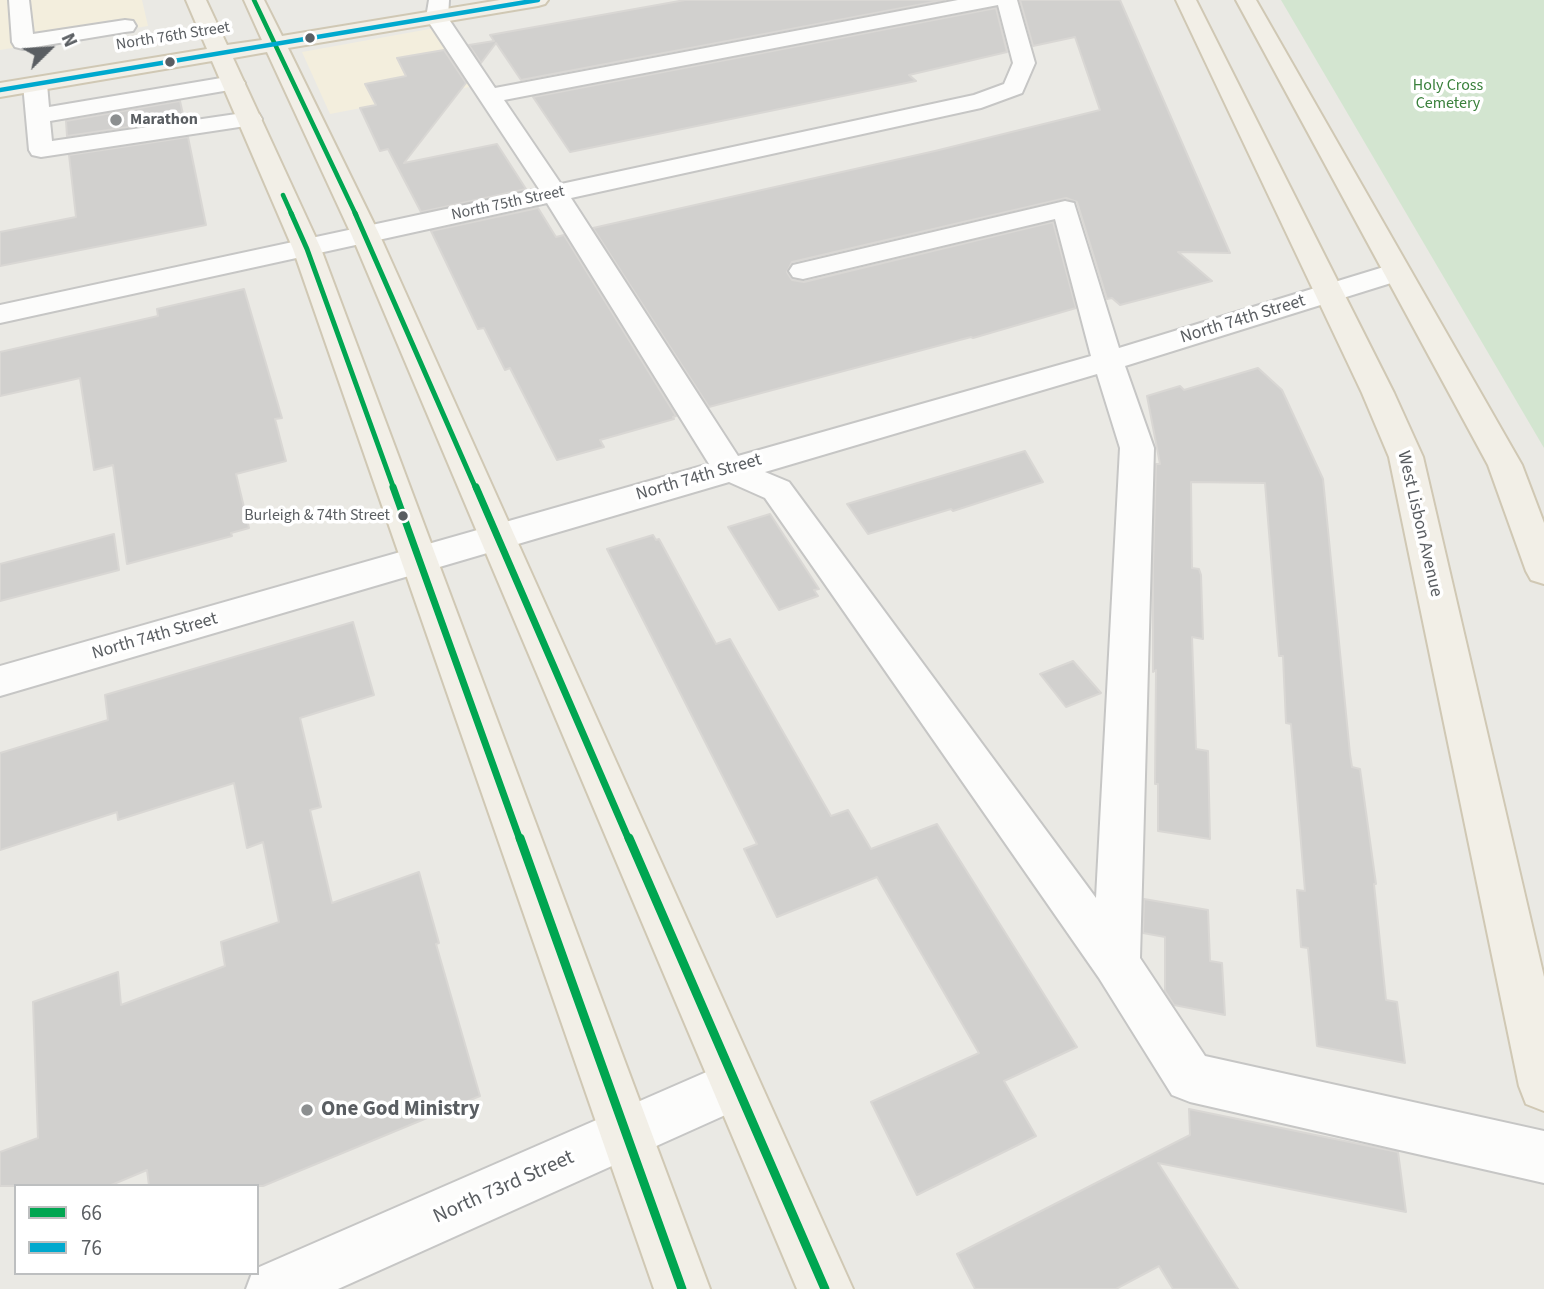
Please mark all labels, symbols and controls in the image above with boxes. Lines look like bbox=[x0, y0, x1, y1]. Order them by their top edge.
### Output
north arrow bbox=[14, 14, 84, 84]
street label: North 76th Street bbox=[115, 19, 231, 55]
text: N bbox=[54, 29, 84, 52]
unlabelled marker bbox=[303, 31, 317, 45]
unlabelled marker bbox=[163, 55, 177, 69]
park label: Holy Cross Cemetery bbox=[1413, 76, 1483, 114]
place label: Marathon bbox=[130, 110, 198, 130]
marker: Marathon bbox=[108, 112, 124, 128]
street label: North 75th Street bbox=[450, 183, 566, 225]
street label: North 74th Street bbox=[1178, 291, 1308, 349]
street label: West Lisbon Avenue bbox=[1392, 449, 1446, 599]
street label: North 74th Street bbox=[634, 450, 764, 506]
place label: Burleigh & 74th Street bbox=[244, 506, 390, 526]
marker: Burleigh & 74th Street bbox=[396, 509, 410, 523]
street label: North 74th Street bbox=[90, 609, 220, 665]
place label: One God Ministry bbox=[321, 1097, 480, 1123]
marker: One God Ministry bbox=[299, 1102, 315, 1118]
street label: North 73rd Street bbox=[430, 1146, 578, 1230]
legend bbox=[14, 1184, 259, 1275]
text: 66 bbox=[81, 1198, 102, 1228]
text: 76 bbox=[81, 1233, 102, 1263]

